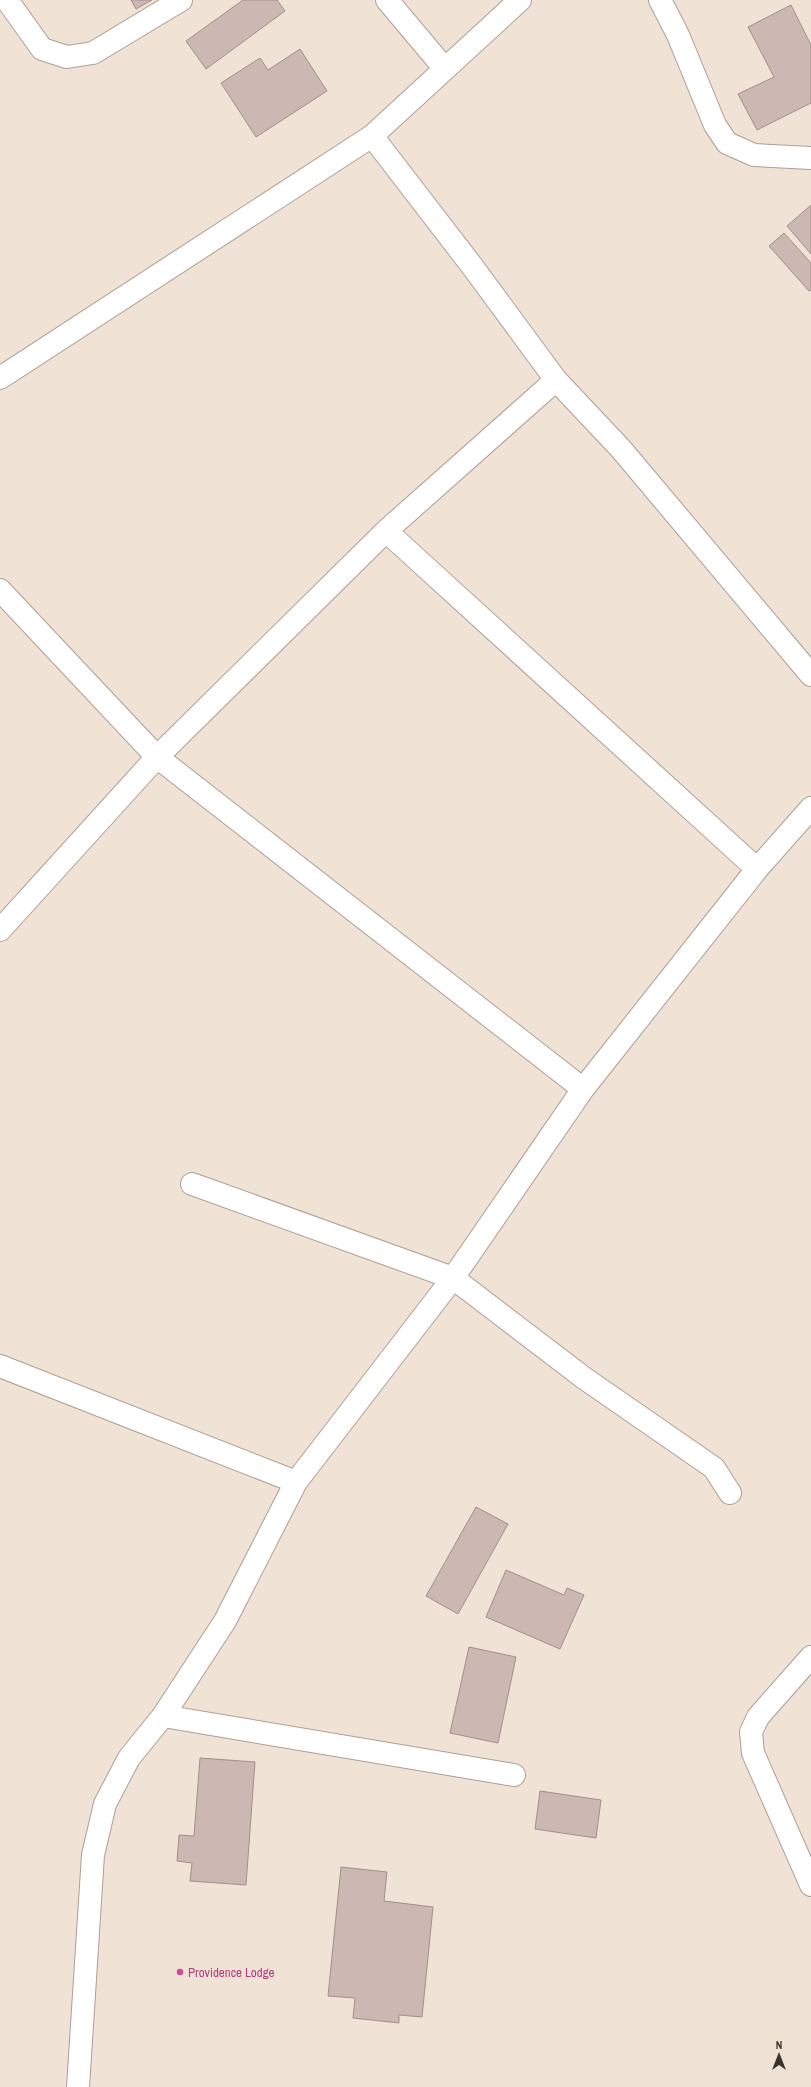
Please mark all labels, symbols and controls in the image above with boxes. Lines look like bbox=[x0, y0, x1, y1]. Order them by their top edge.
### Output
place label: Providence Lodge bbox=[188, 1964, 275, 1981]
marker: Providence Lodge bbox=[175, 1967, 185, 1977]
north arrow bbox=[759, 2035, 799, 2075]
text: N bbox=[776, 2038, 782, 2052]

